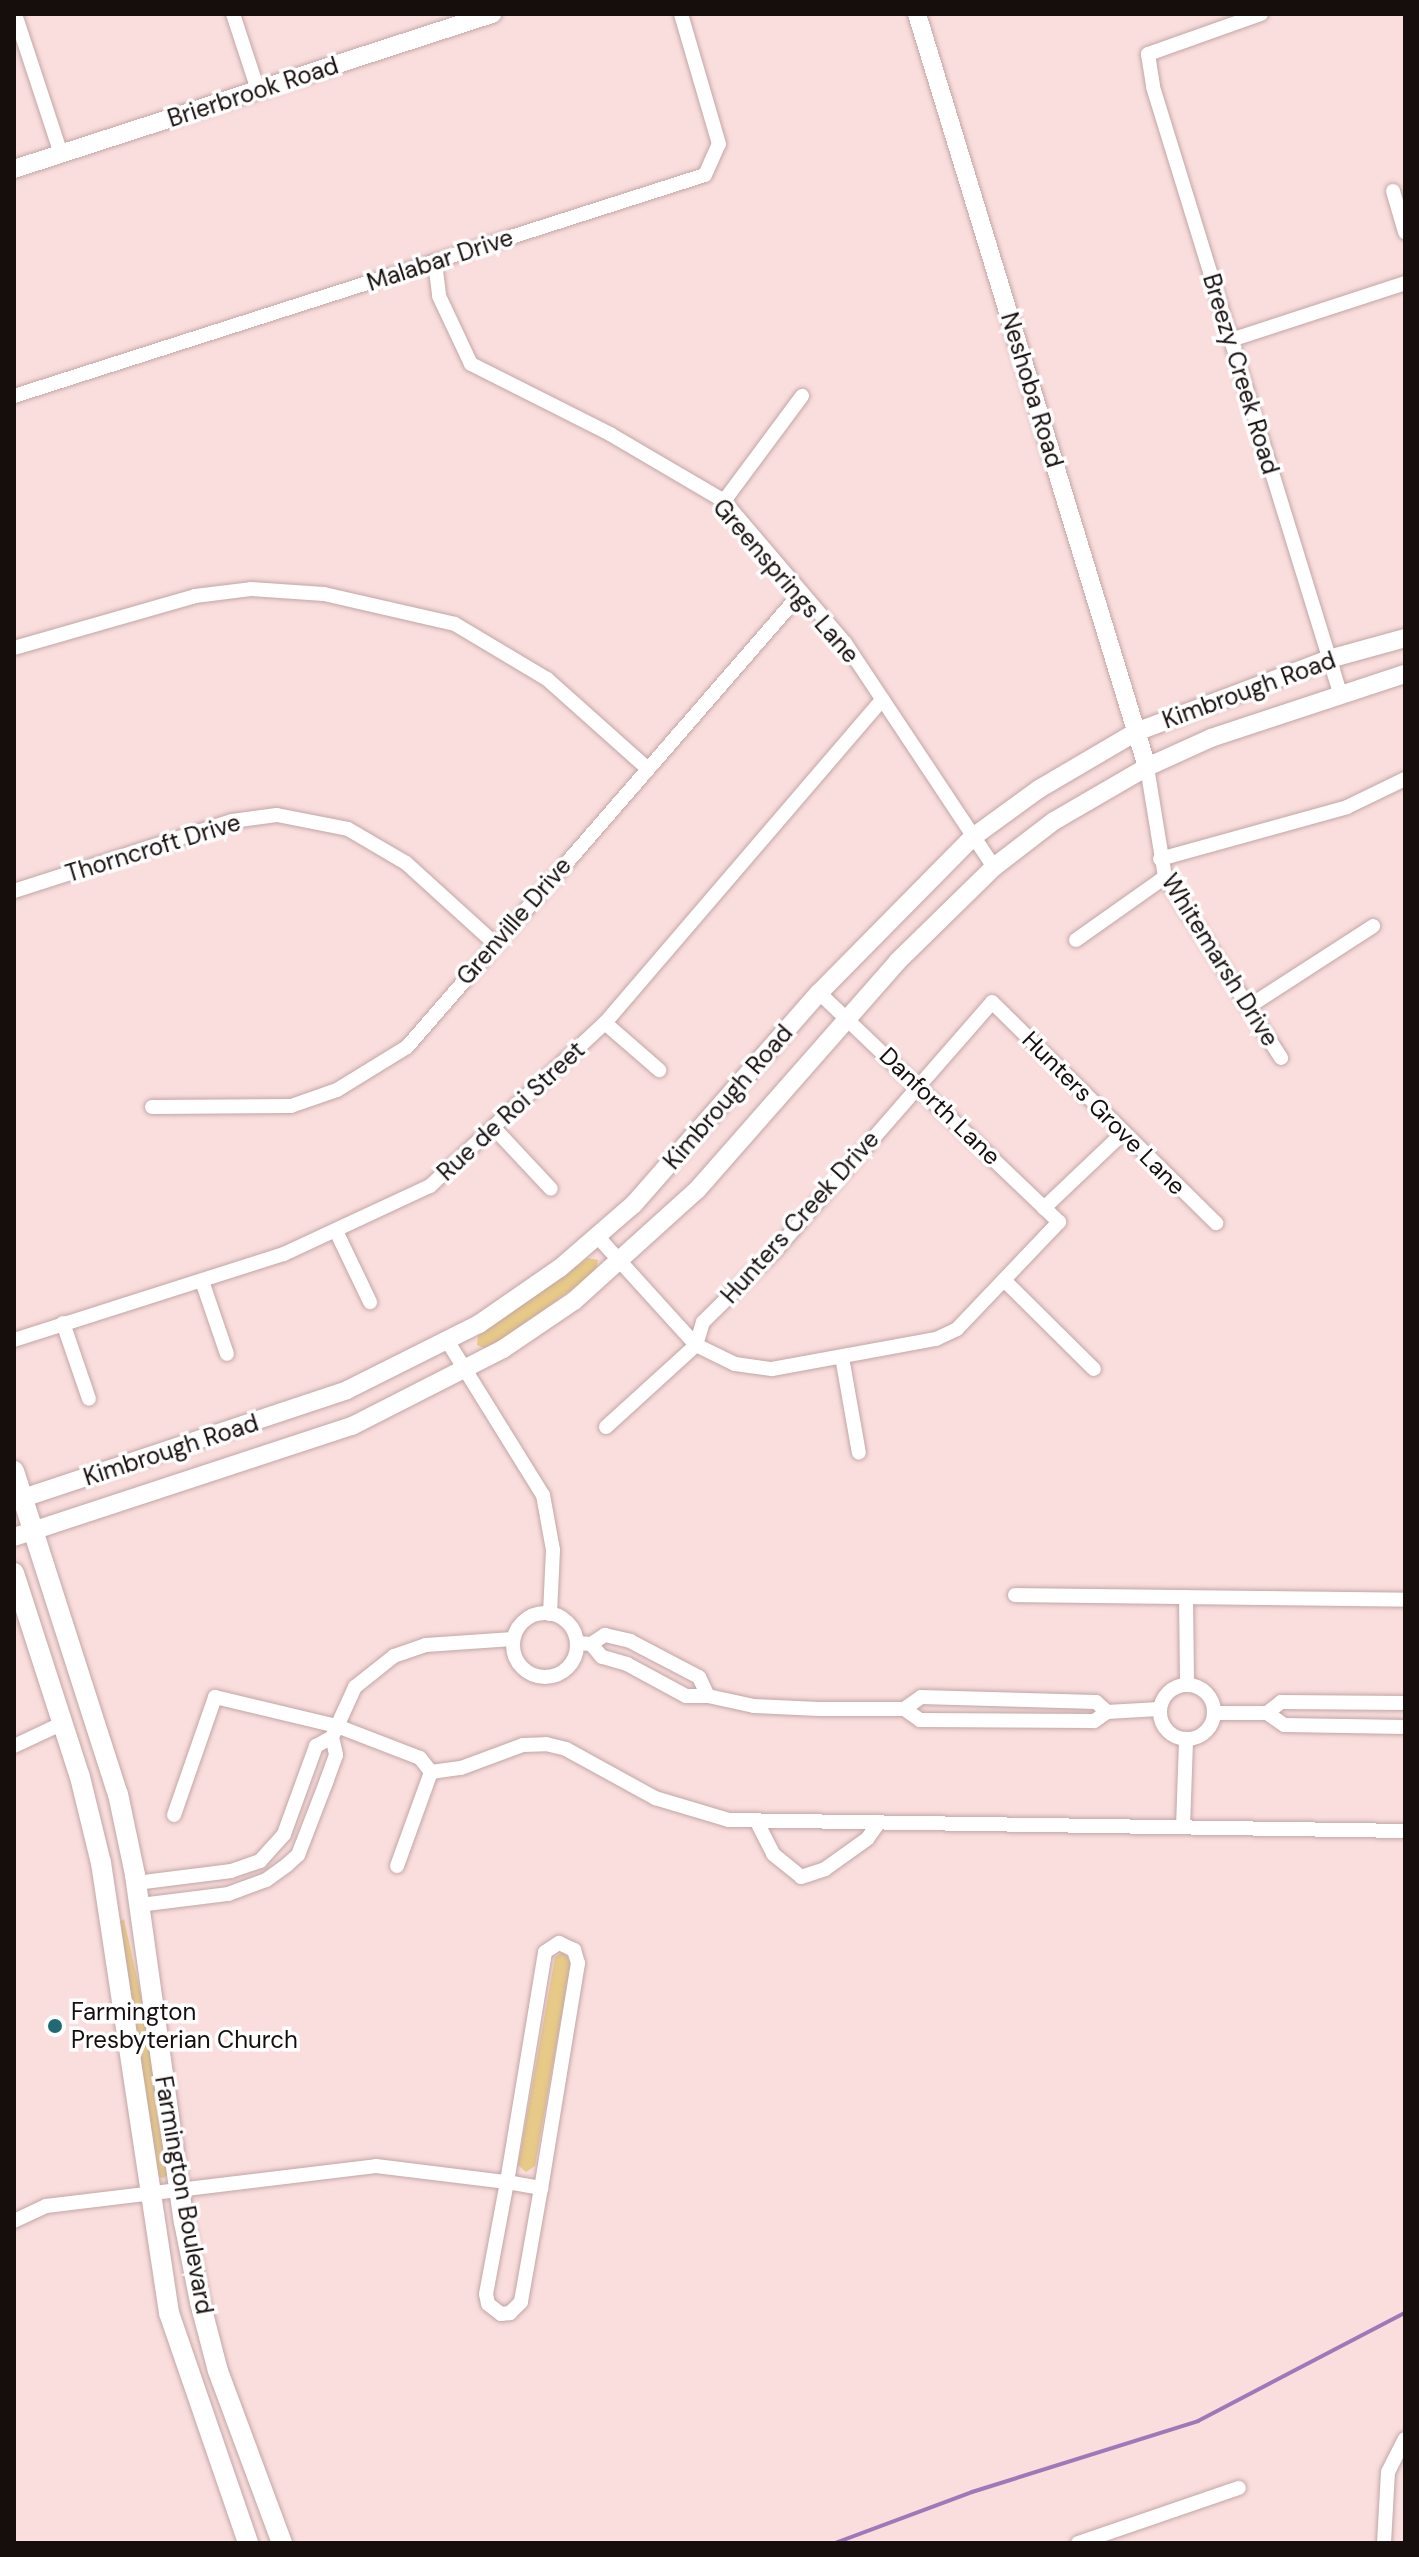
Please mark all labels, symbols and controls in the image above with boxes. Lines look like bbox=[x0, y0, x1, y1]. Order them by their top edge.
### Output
street label: Brierbrook Road bbox=[164, 51, 342, 133]
street label: Malabar Drive bbox=[363, 223, 517, 297]
street label: Breezy Creek Road bbox=[1197, 270, 1285, 478]
street label: Neshoba Road bbox=[995, 309, 1069, 471]
street label: Greensprings Lane bbox=[707, 493, 865, 669]
street label: Kimbrough Road bbox=[1159, 645, 1339, 735]
street label: Thorncroft Drive bbox=[62, 808, 244, 888]
street label: Grenville Drive bbox=[451, 851, 577, 991]
street label: Whitemarsh Drive bbox=[1155, 868, 1285, 1052]
street label: Kimbrough Road bbox=[657, 1019, 799, 1175]
street label: Hunters Grove Lane bbox=[1016, 1025, 1192, 1201]
street label: Rue de Roi Street bbox=[431, 1035, 591, 1187]
street label: Danforth Lane bbox=[874, 1041, 1006, 1171]
street label: Hunters Creek Drive bbox=[715, 1125, 885, 1309]
street label: Kimbrough Road bbox=[80, 1408, 262, 1492]
place label: Farmington Presbyterian Church bbox=[71, 1998, 298, 2054]
marker: Farmington Presbyterian Church bbox=[46, 2017, 64, 2035]
street label: Farmington Boulevard bbox=[149, 2074, 219, 2316]

